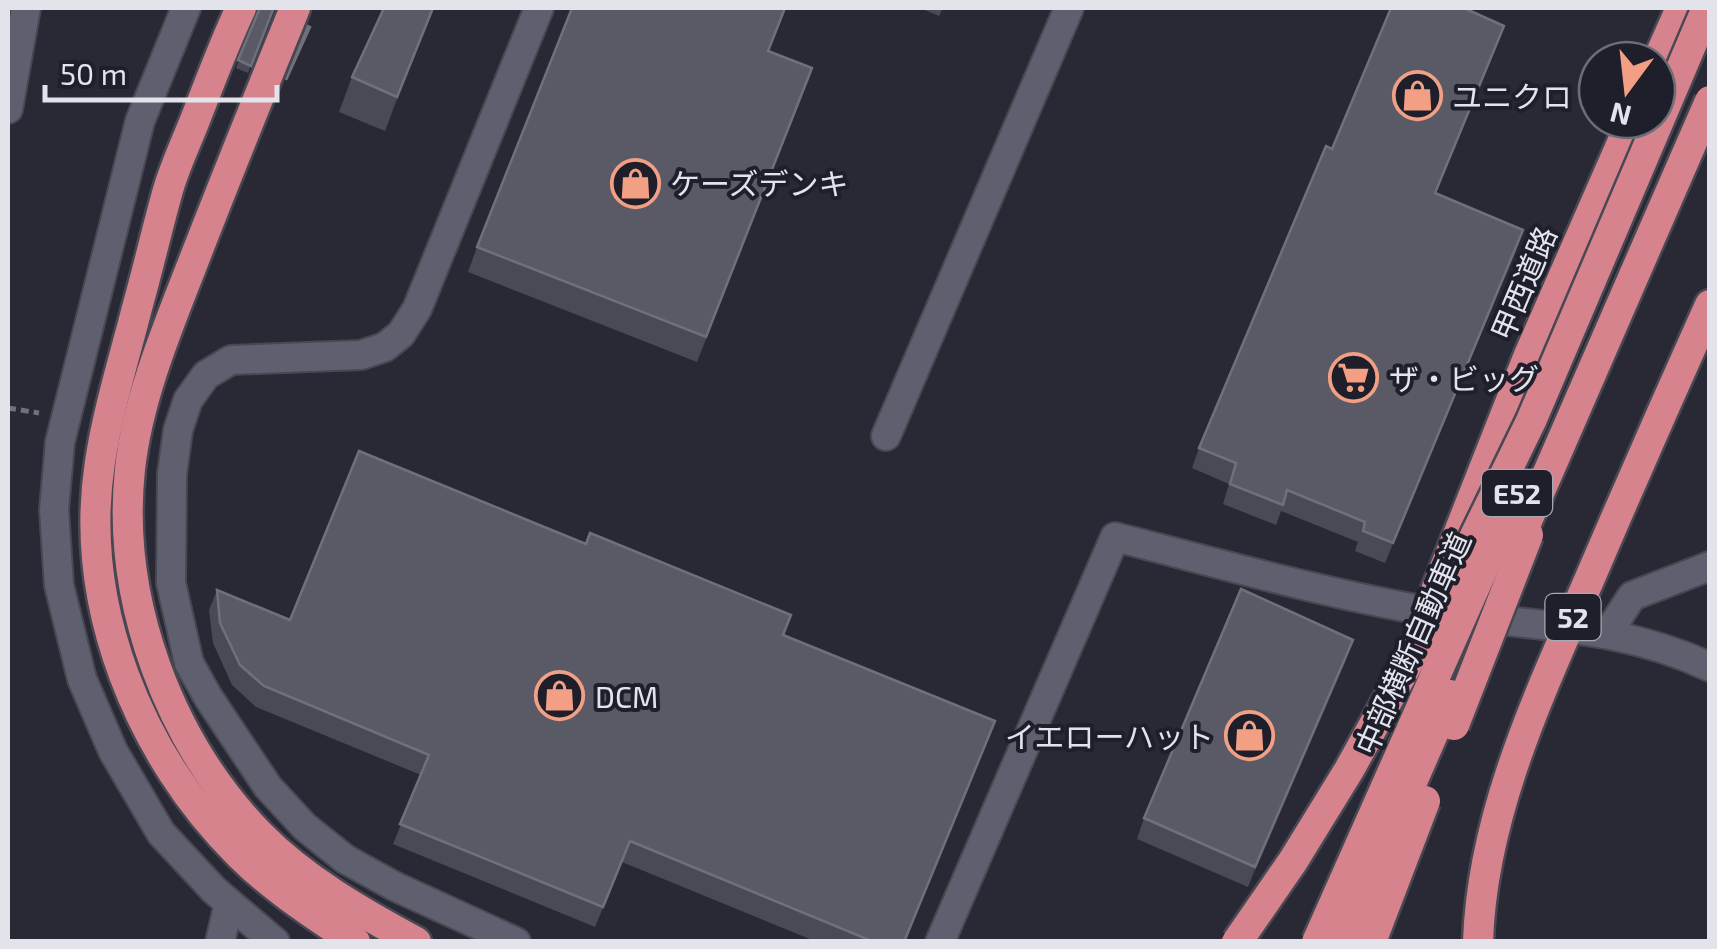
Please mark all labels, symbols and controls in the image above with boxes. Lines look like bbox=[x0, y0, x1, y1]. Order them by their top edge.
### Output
scale bar bbox=[45, 40, 278, 102]
north arrow bbox=[1577, 40, 1677, 140]
text: 50 m bbox=[60, 55, 127, 91]
shop icon: ユニクロ bbox=[1391, 70, 1443, 122]
place label: ユニクロ bbox=[1452, 78, 1572, 114]
text: N bbox=[1606, 96, 1634, 134]
shop icon: ケーズデンキ bbox=[609, 157, 661, 209]
place label: ケーズデンキ bbox=[670, 165, 849, 201]
street label: 甲西道路 bbox=[1483, 221, 1563, 345]
supermarket icon: ザ・ビッグ bbox=[1328, 352, 1380, 404]
place label: ザ・ビッグ bbox=[1389, 360, 1539, 396]
road number: E52 bbox=[1482, 470, 1552, 516]
street label: 中部横断自動車道 bbox=[1347, 526, 1477, 760]
road number: 52 bbox=[1546, 594, 1600, 640]
shop icon: DCM bbox=[534, 670, 586, 722]
place label: DCM bbox=[595, 678, 658, 714]
shop icon: イエローハット bbox=[1223, 710, 1275, 762]
place label: イエローハット bbox=[1005, 718, 1214, 754]

